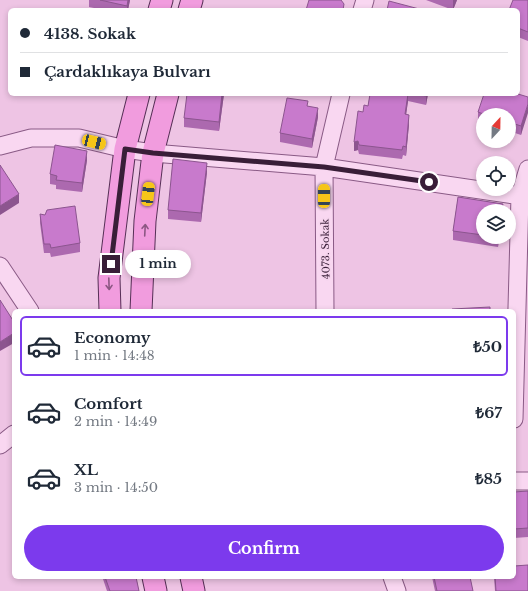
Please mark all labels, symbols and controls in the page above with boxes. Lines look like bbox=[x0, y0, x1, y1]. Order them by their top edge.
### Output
text: 4138. Sokak bbox=[44, 24, 136, 43]
text: Çardaklıkaya Bulvarı bbox=[44, 62, 211, 81]
north arrow bbox=[476, 108, 516, 148]
map controls bbox=[476, 108, 516, 244]
car bbox=[81, 133, 107, 151]
button: locate bbox=[476, 156, 516, 196]
route start bbox=[420, 173, 438, 191]
car bbox=[141, 181, 155, 207]
car bbox=[318, 184, 330, 208]
button: layers bbox=[476, 204, 516, 244]
street label: 4073. Sokak bbox=[318, 218, 333, 279]
one-way arrow bbox=[141, 224, 149, 237]
callout: 1 min bbox=[125, 250, 191, 278]
route end bbox=[102, 255, 120, 273]
text: 1 min bbox=[139, 255, 177, 272]
one-way arrow bbox=[106, 277, 113, 290]
icon: car bbox=[26, 328, 62, 364]
text: Economy bbox=[74, 328, 151, 347]
text: ₺50 bbox=[473, 337, 502, 356]
text: 1 min · 14:48 bbox=[74, 347, 155, 364]
icon: car bbox=[26, 394, 62, 430]
text: Comfort bbox=[74, 394, 142, 413]
text: ₺67 bbox=[476, 403, 502, 422]
text: 2 min · 14:49 bbox=[74, 413, 157, 430]
icon: car bbox=[26, 460, 62, 496]
text: XL bbox=[74, 460, 98, 479]
text: ₺85 bbox=[475, 469, 502, 488]
text: 3 min · 14:50 bbox=[74, 479, 158, 496]
button: Confirm bbox=[24, 525, 504, 571]

